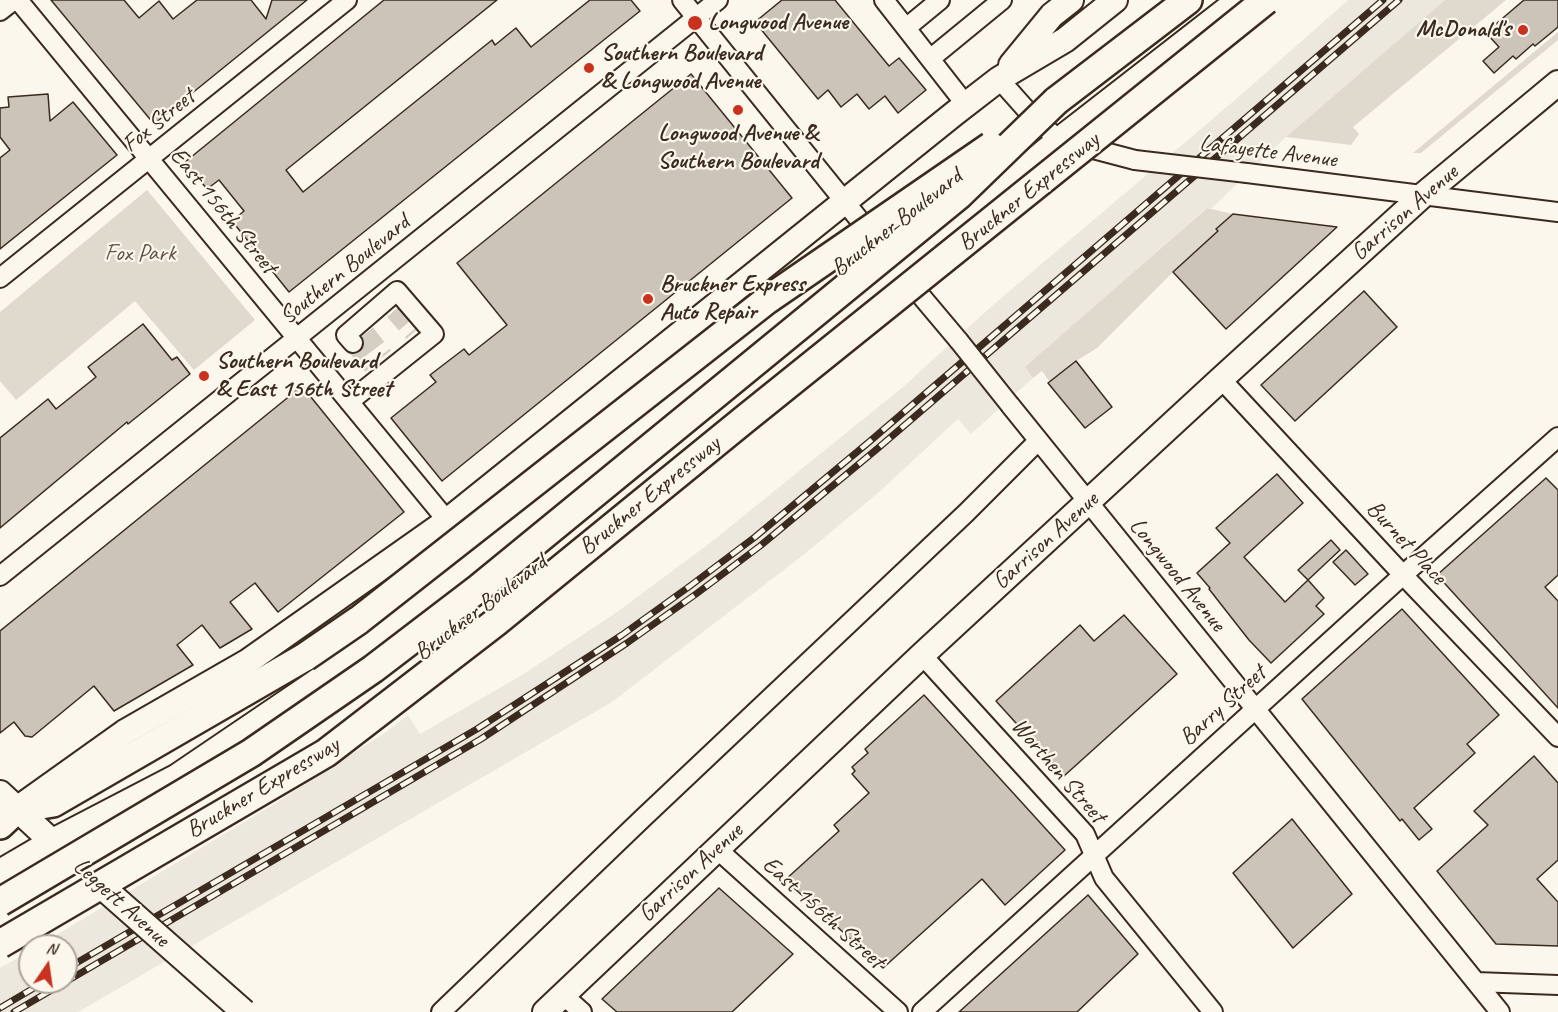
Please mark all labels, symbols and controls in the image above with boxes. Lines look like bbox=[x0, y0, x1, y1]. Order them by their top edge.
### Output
place label: Longwood Avenue bbox=[708, 9, 848, 37]
marker: Longwood Avenue bbox=[686, 14, 704, 32]
place label: McDonald's bbox=[1416, 16, 1511, 44]
marker: McDonald's bbox=[1516, 23, 1530, 37]
place label: Southern Boulevard & Longwood Avenue bbox=[601, 40, 762, 96]
marker: Southern Boulevard & Longwood Avenue bbox=[582, 61, 596, 75]
street label: Fox Street bbox=[117, 83, 201, 159]
marker: Longwood Avenue & Southern Boulevard bbox=[731, 103, 745, 117]
place label: Longwood Avenue & Southern Boulevard bbox=[657, 120, 819, 176]
street label: Bruckner Expressway bbox=[953, 126, 1105, 258]
street label: Lafayette Avenue bbox=[1198, 129, 1338, 175]
street label: East 156th Street bbox=[163, 142, 283, 280]
street label: Garrison Avenue bbox=[1346, 159, 1464, 267]
street label: Bruckner Boulevard bbox=[826, 163, 968, 283]
street label: Southern Boulevard bbox=[274, 209, 416, 331]
park label: Fox Park bbox=[105, 240, 175, 268]
place label: Bruckner Express Auto Repair bbox=[660, 271, 805, 327]
marker: Bruckner Express Auto Repair bbox=[641, 292, 655, 306]
place label: Southern Boulevard & East 156th Street bbox=[216, 348, 391, 404]
marker: Southern Boulevard & East 156th Street bbox=[197, 369, 211, 383]
street label: Bruckner Expressway bbox=[574, 430, 726, 562]
street label: Garrison Avenue bbox=[987, 486, 1105, 596]
street label: Burnet Place bbox=[1360, 495, 1452, 591]
street label: Longwood Avenue bbox=[1122, 512, 1232, 638]
street label: Bruckner Boulevard bbox=[409, 549, 553, 667]
street label: Barry Street bbox=[1174, 660, 1272, 752]
street label: Worthen Street bbox=[1005, 713, 1111, 829]
street label: Bruckner Expressway bbox=[181, 731, 345, 845]
street label: Garrison Avenue bbox=[633, 817, 749, 929]
street label: East 156th Street bbox=[756, 851, 890, 975]
street label: Leggett Avenue bbox=[67, 852, 175, 954]
north arrow bbox=[18, 934, 78, 994]
text: N bbox=[45, 938, 59, 959]

